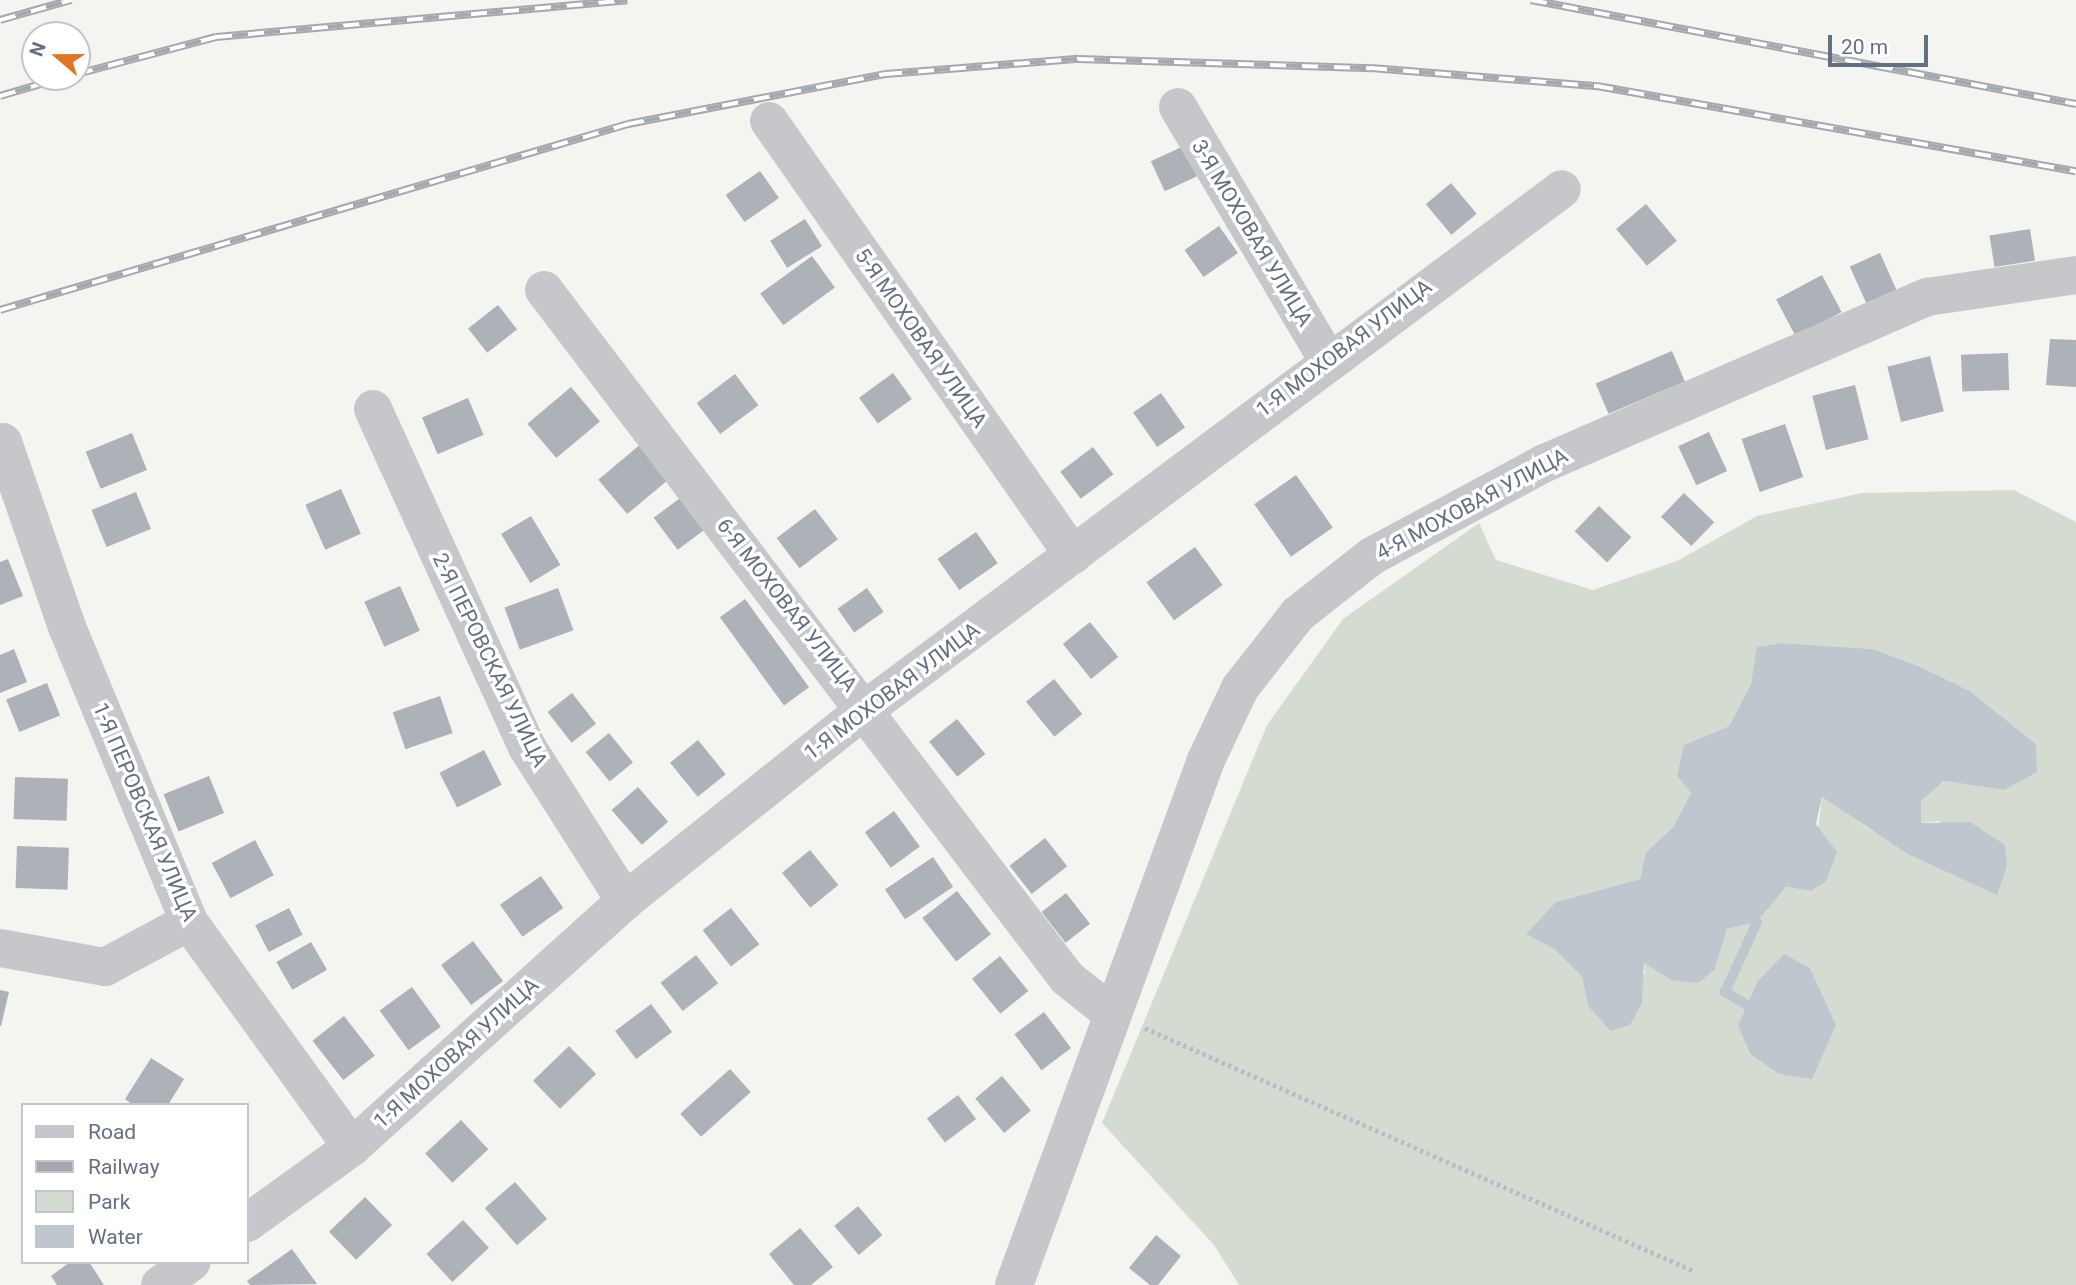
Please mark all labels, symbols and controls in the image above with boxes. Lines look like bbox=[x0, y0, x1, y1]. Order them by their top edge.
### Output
north arrow bbox=[21, 21, 91, 91]
scale bar bbox=[1831, 21, 1931, 65]
text: 20 m bbox=[1841, 35, 1888, 59]
text: N bbox=[25, 39, 51, 60]
street label: 3-Я МОХОВАЯ УЛИЦА bbox=[1186, 135, 1318, 331]
street label: 5-Я МОХОВАЯ УЛИЦА bbox=[850, 243, 992, 433]
street label: 1-Я МОХОВАЯ УЛИЦА bbox=[1251, 274, 1437, 422]
street label: 4-Я МОХОВАЯ УЛИЦА bbox=[1372, 443, 1572, 565]
street label: 6-Я МОХОВАЯ УЛИЦА bbox=[711, 513, 863, 697]
street label: 2-Я ПЕРОВСКАЯ УЛИЦА bbox=[427, 549, 553, 771]
street label: 1-Я МОХОВАЯ УЛИЦА bbox=[799, 617, 985, 765]
street label: 1-Я ПЕРОВСКАЯ УЛИЦА bbox=[87, 699, 203, 925]
street label: 1-Я МОХОВАЯ УЛИЦА bbox=[368, 972, 544, 1134]
legend bbox=[21, 1103, 248, 1264]
text: Road bbox=[88, 1120, 136, 1144]
text: Railway bbox=[88, 1155, 160, 1179]
text: Park bbox=[88, 1190, 130, 1214]
text: Water bbox=[88, 1225, 143, 1249]

